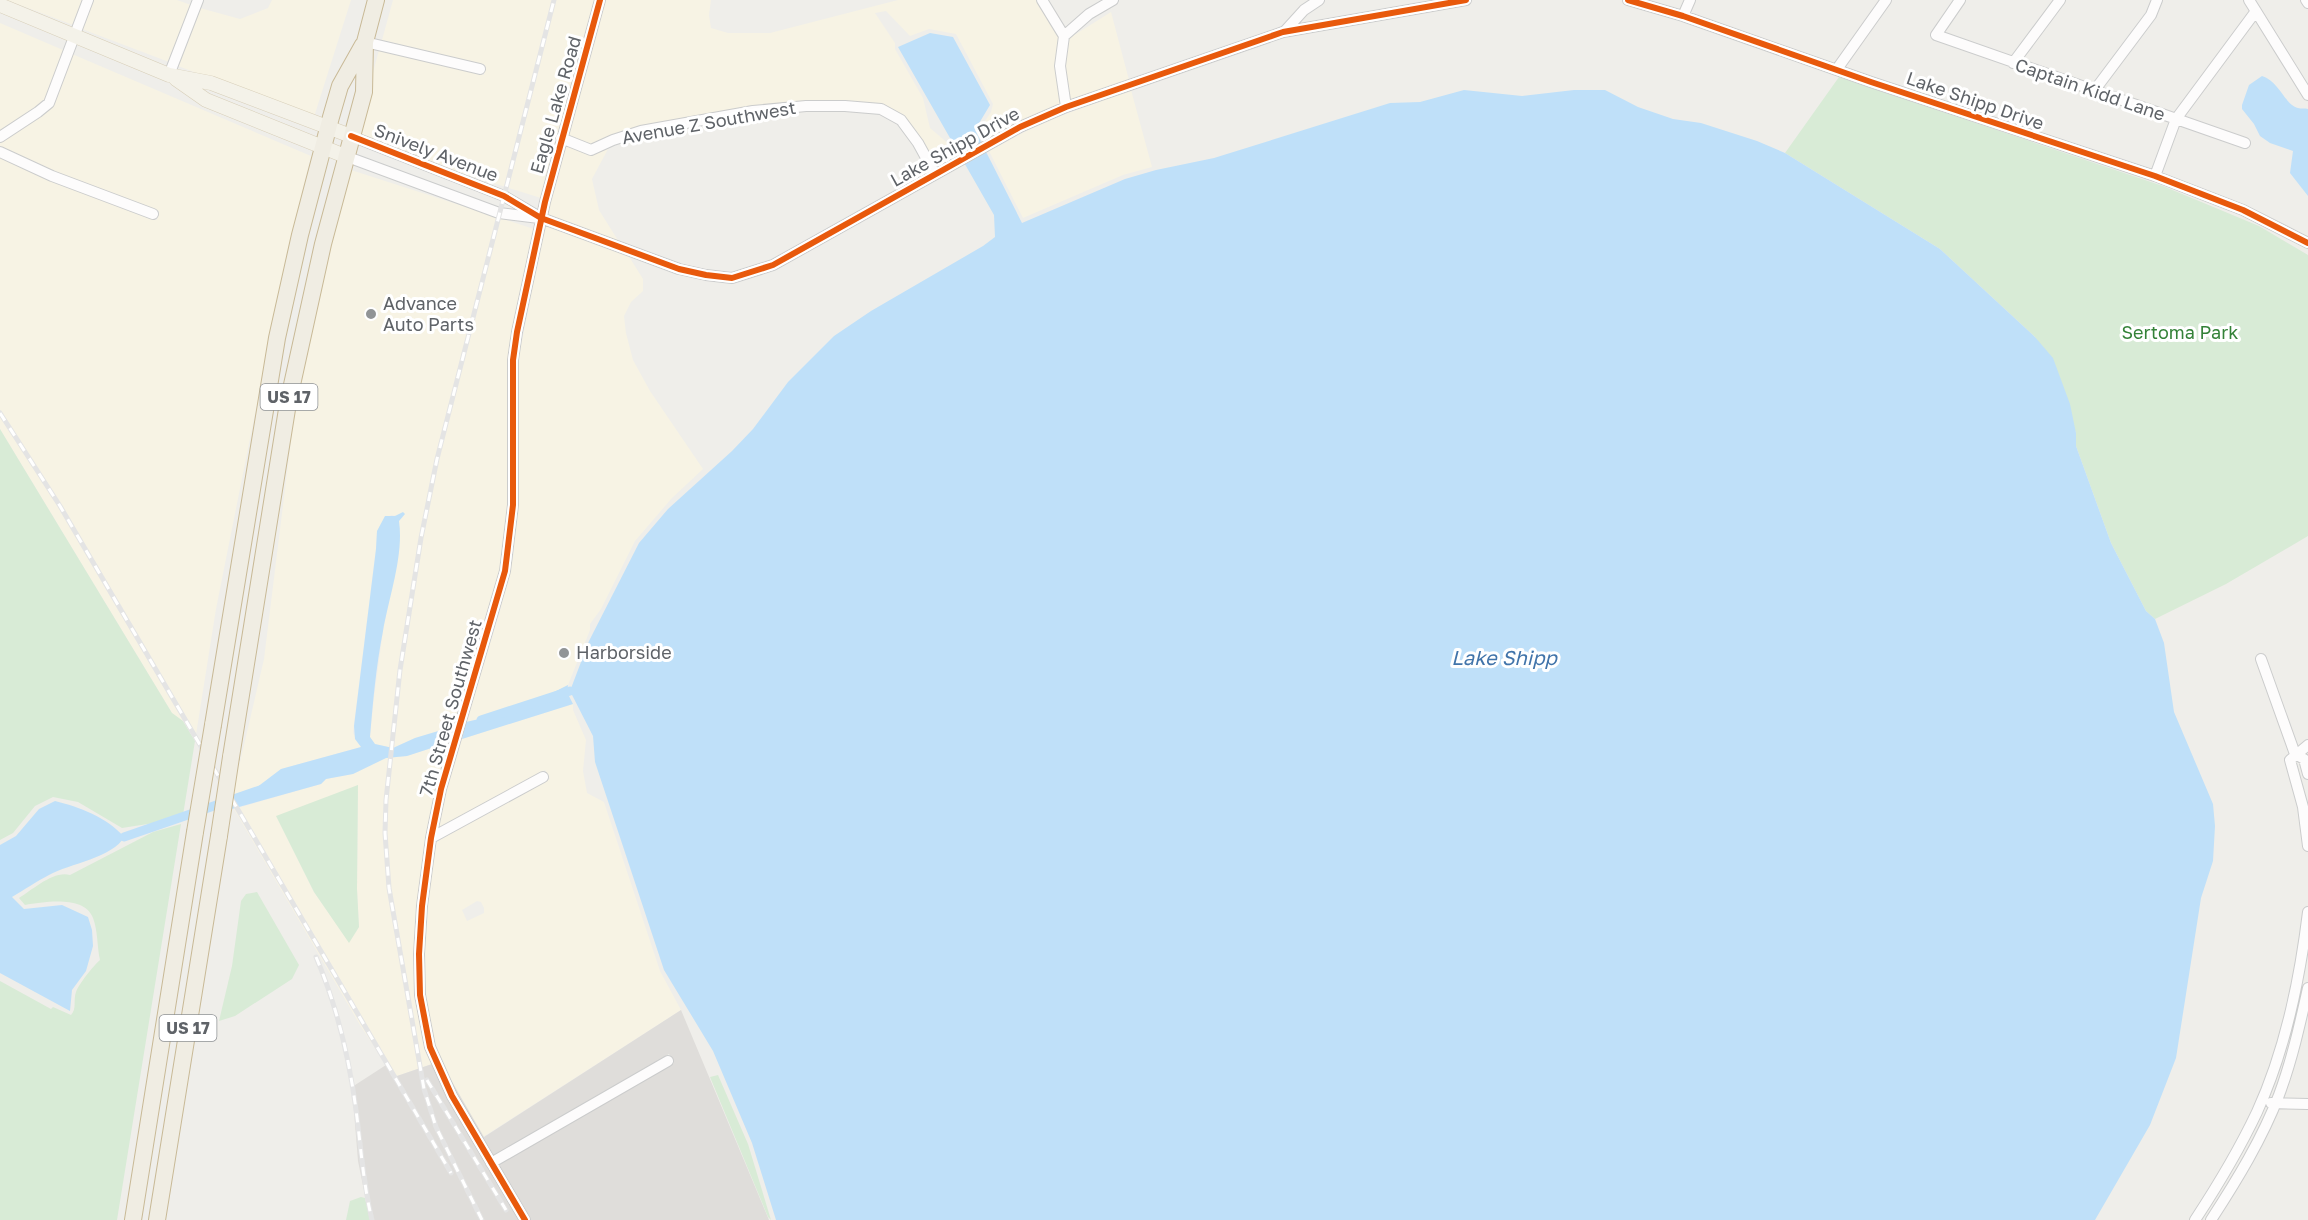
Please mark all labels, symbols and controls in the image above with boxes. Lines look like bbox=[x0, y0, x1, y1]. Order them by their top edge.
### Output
street label: Eagle Lake Road bbox=[525, 33, 585, 176]
street label: Captain Kidd Lane bbox=[2012, 53, 2168, 125]
street label: Lake Shipp Drive bbox=[1904, 66, 2047, 134]
street label: Avenue Z Southwest bbox=[620, 96, 798, 148]
street label: Lake Shipp Drive bbox=[886, 102, 1023, 191]
street label: Snively Avenue bbox=[371, 118, 501, 186]
place label: Advance Auto Parts bbox=[383, 292, 474, 335]
marker: Advance Auto Parts bbox=[364, 307, 378, 321]
park label: Sertoma Park bbox=[2122, 321, 2238, 343]
road number: US 17 bbox=[260, 384, 318, 410]
street label: 7th Street Southwest bbox=[414, 617, 486, 799]
place label: Harborside bbox=[576, 641, 672, 663]
water label: Lake Shipp bbox=[1451, 645, 1558, 669]
marker: Harborside bbox=[557, 646, 571, 660]
road number: US 17 bbox=[160, 1015, 216, 1041]

